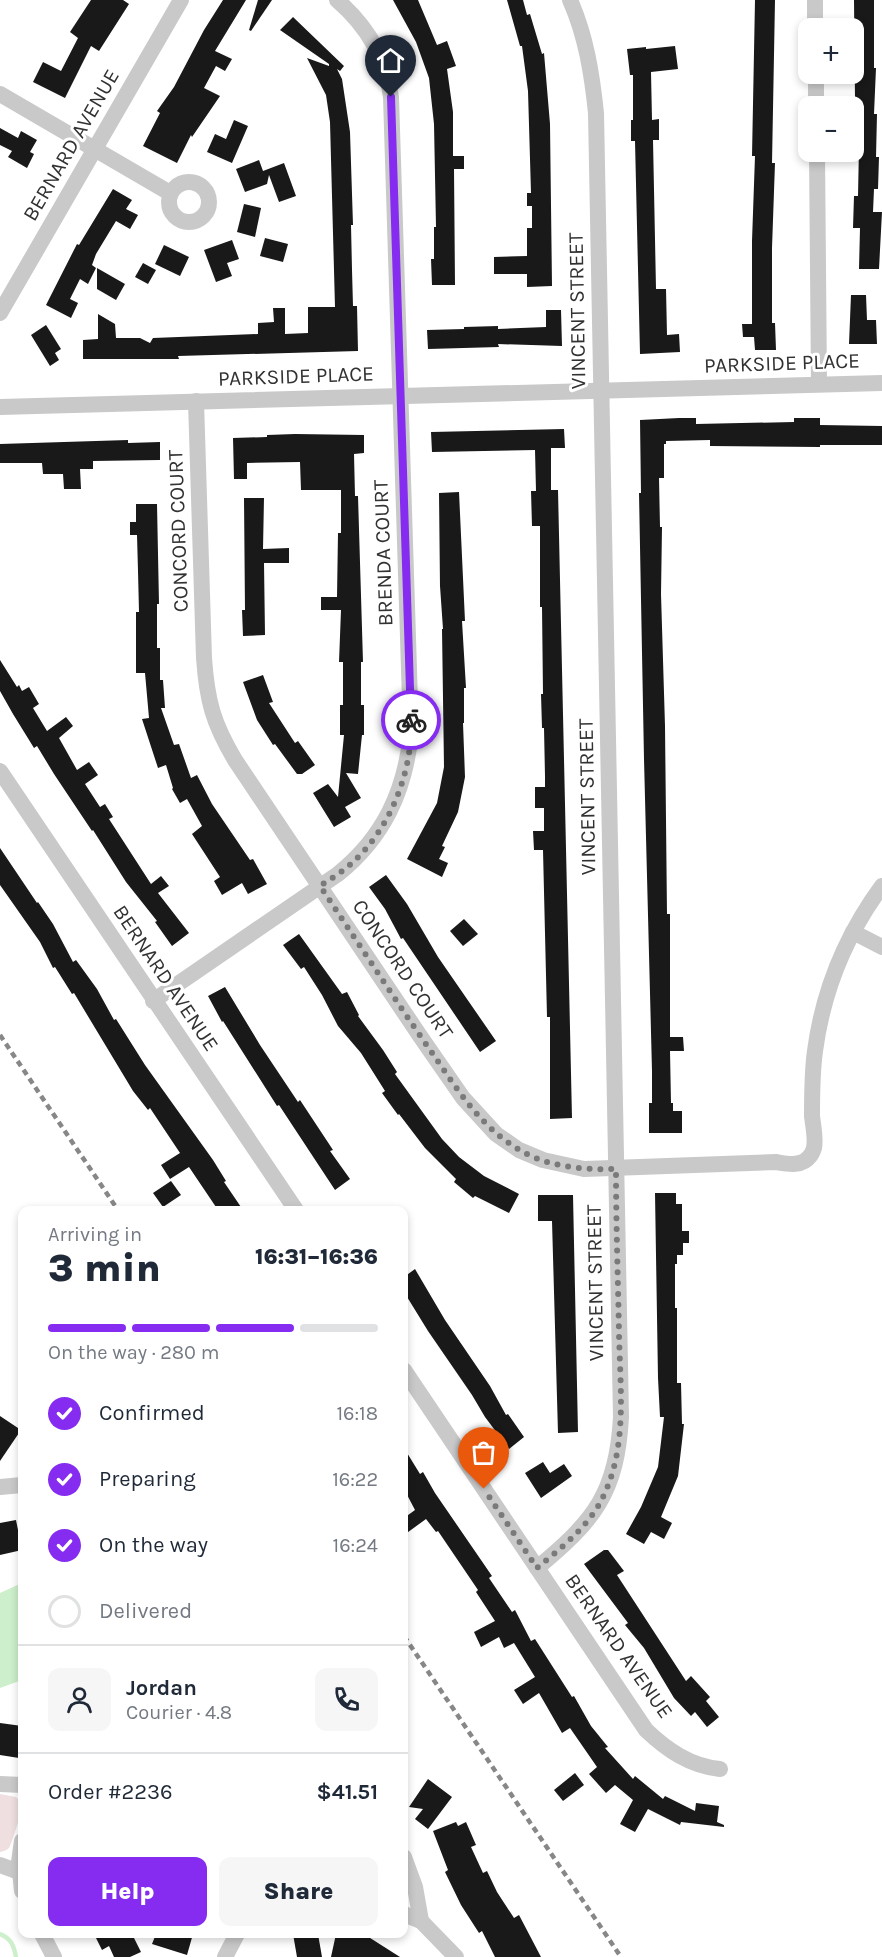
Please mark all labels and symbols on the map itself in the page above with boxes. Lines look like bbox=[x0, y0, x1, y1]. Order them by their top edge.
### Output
pin bbox=[365, 35, 416, 97]
street label: BERNARD AVENUE bbox=[18, 65, 124, 225]
street label: VINCENT STREET bbox=[564, 232, 590, 390]
street label: PARKSIDE PLACE bbox=[704, 348, 860, 378]
street label: PARKSIDE PLACE bbox=[218, 361, 374, 391]
street label: CONCORD COURT bbox=[163, 449, 193, 613]
street label: BRENDA COURT bbox=[368, 479, 398, 627]
courier bbox=[381, 690, 441, 750]
street label: VINCENT STREET bbox=[574, 718, 600, 876]
street label: CONCORD COURT bbox=[348, 895, 459, 1043]
street label: BERNARD AVENUE bbox=[108, 900, 224, 1056]
street label: VINCENT STREET bbox=[582, 1204, 608, 1362]
pin bbox=[458, 1427, 509, 1489]
street label: BERNARD AVENUE bbox=[560, 1569, 678, 1723]

